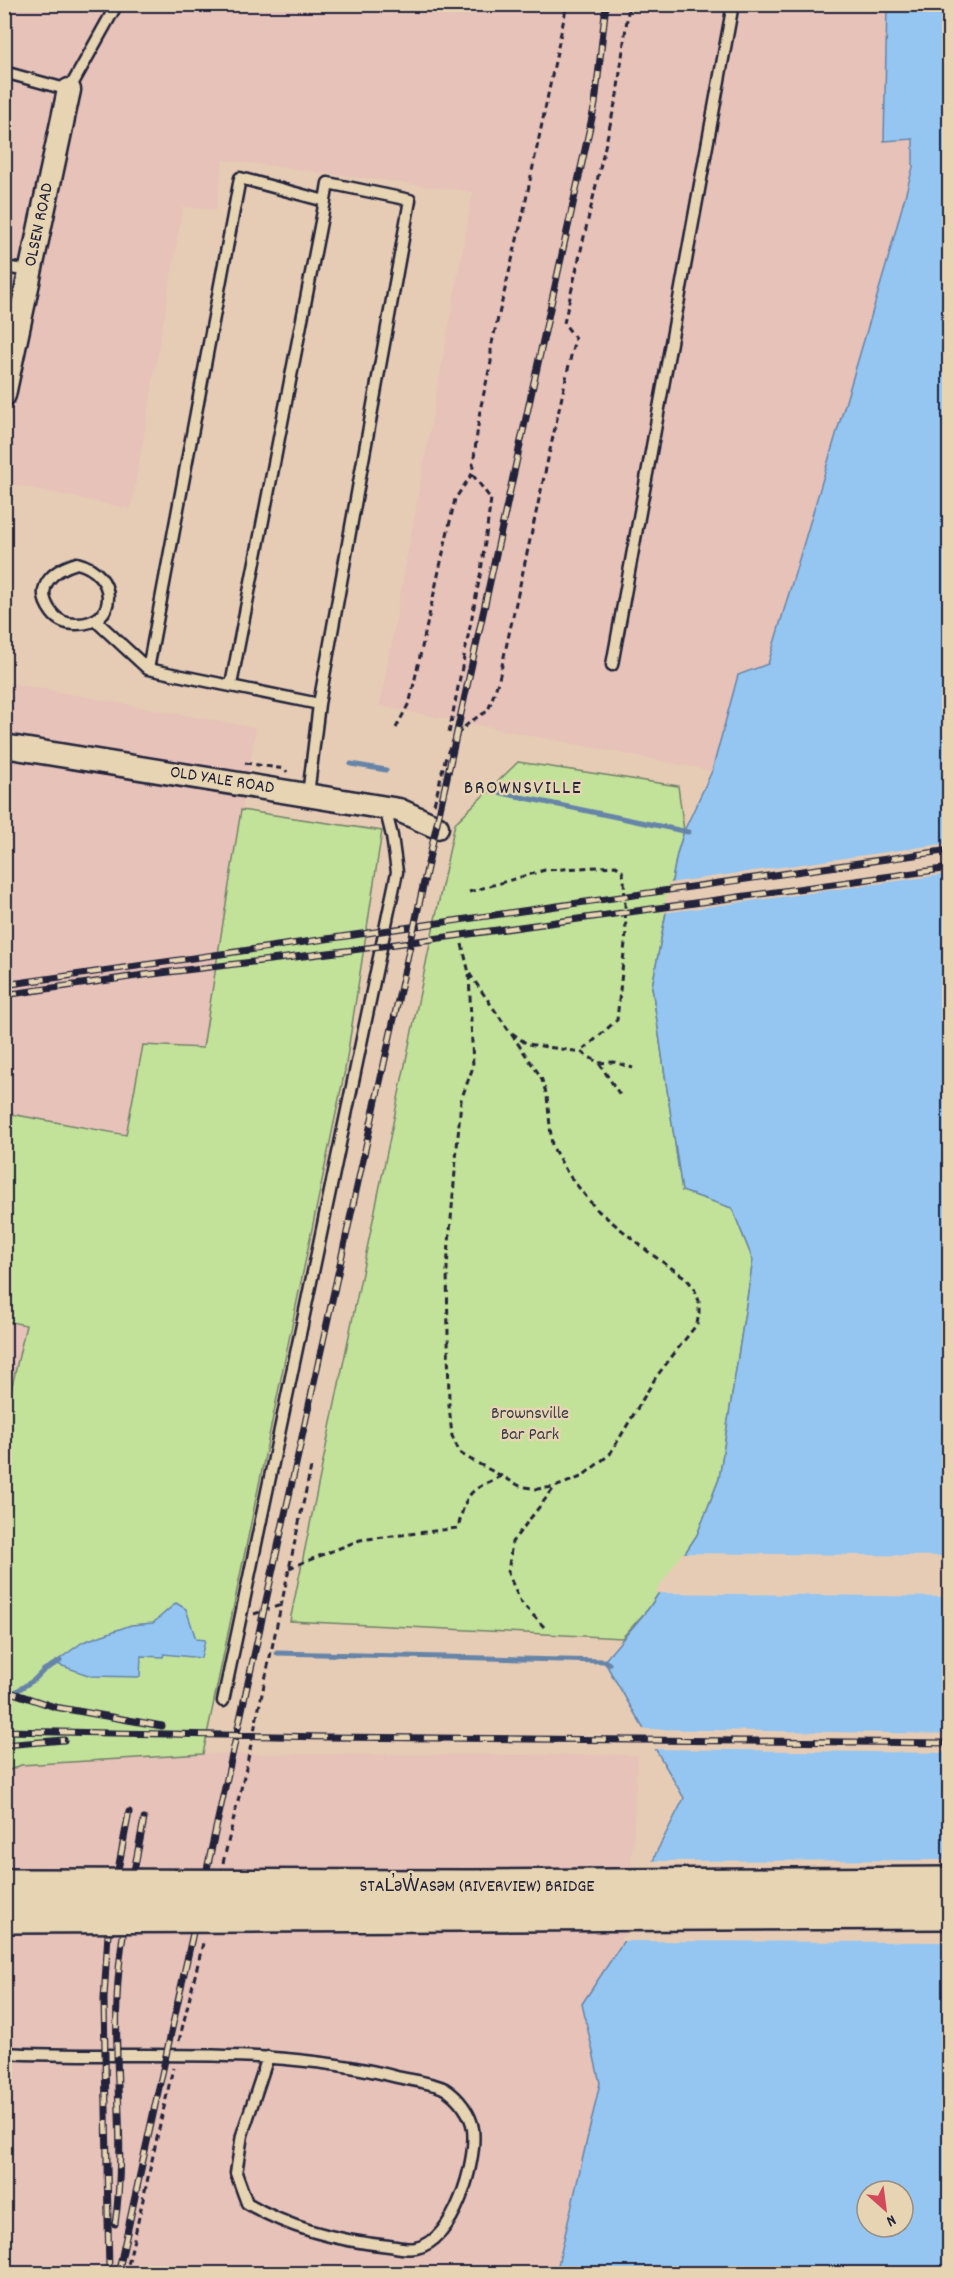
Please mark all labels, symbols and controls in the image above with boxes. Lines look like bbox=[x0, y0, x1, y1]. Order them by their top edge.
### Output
street label: OLSEN ROAD bbox=[19, 181, 61, 269]
street label: OLD YALE ROAD bbox=[168, 760, 276, 802]
district label: BROWNSVILLE bbox=[464, 775, 582, 803]
park label: Brownsville Bar Park bbox=[491, 1402, 569, 1448]
street label: STAL̕ƏW̓ASƏM (RIVERVIEW) BRIDGE bbox=[360, 1873, 594, 1900]
north arrow bbox=[855, 2179, 915, 2239]
text: N bbox=[882, 2208, 900, 2232]

